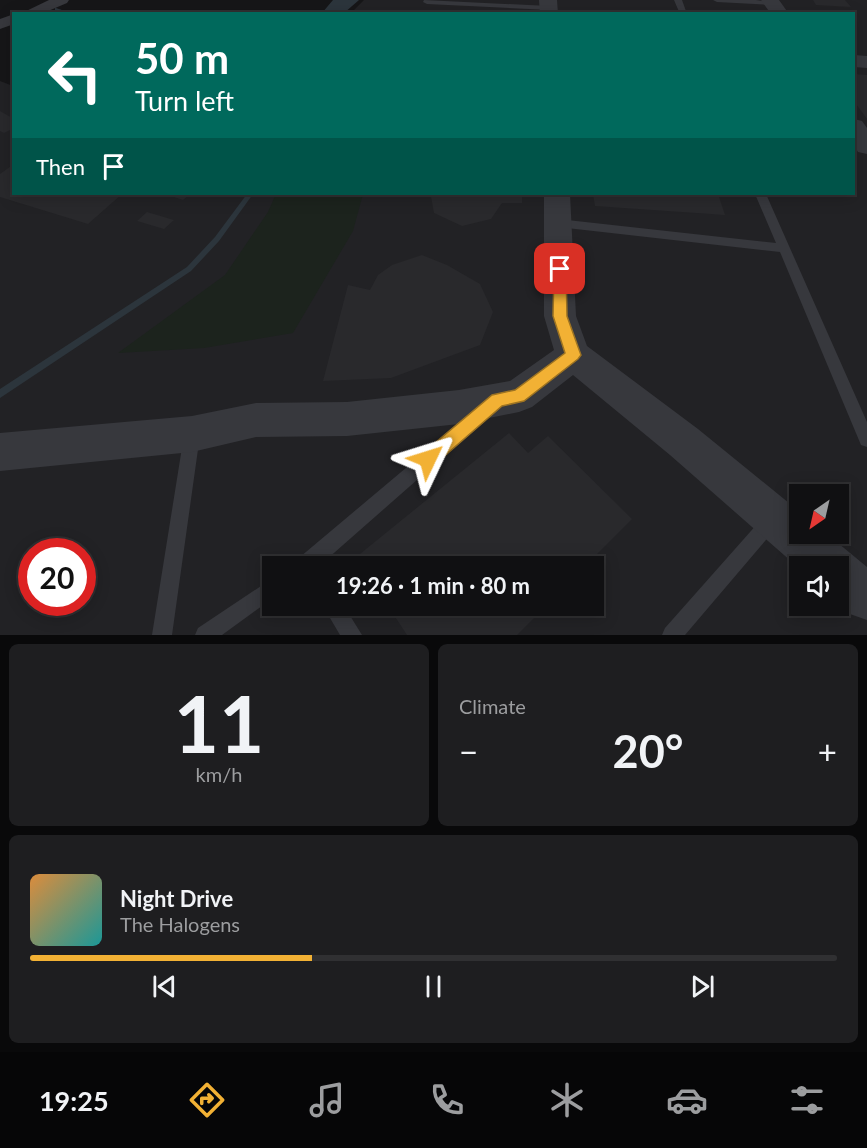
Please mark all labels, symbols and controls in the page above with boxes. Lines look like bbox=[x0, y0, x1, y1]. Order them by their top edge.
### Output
text: 50 m bbox=[135, 33, 229, 83]
icon: left bbox=[36, 36, 114, 114]
text: Turn left bbox=[135, 84, 234, 117]
icon: arrive bbox=[97, 150, 130, 183]
text: Then bbox=[36, 153, 85, 180]
pin bbox=[534, 243, 585, 294]
icon: arrive bbox=[543, 252, 576, 285]
position arrow bbox=[396, 427, 460, 491]
north arrow bbox=[789, 484, 849, 544]
map controls bbox=[789, 484, 849, 616]
speed limit sign: 20 bbox=[18, 538, 96, 616]
button: sound bbox=[789, 556, 849, 616]
text: 19:26 · 1 min · 80 m bbox=[336, 572, 530, 599]
text: 11 bbox=[174, 676, 264, 770]
text: Climate bbox=[459, 694, 526, 718]
text: 20° bbox=[613, 724, 683, 778]
text: − bbox=[459, 731, 478, 771]
text: + bbox=[818, 731, 837, 771]
text: km/h bbox=[196, 762, 242, 786]
text: Night Drive bbox=[120, 885, 233, 912]
text: The Halogens bbox=[120, 912, 240, 936]
icon: previous bbox=[148, 970, 181, 1003]
icon: pause bbox=[417, 970, 450, 1003]
icon: next bbox=[686, 970, 719, 1003]
icon: directions bbox=[186, 1079, 228, 1121]
icon: music bbox=[306, 1079, 348, 1121]
icon: phone bbox=[426, 1079, 468, 1121]
icon: climate bbox=[546, 1079, 588, 1121]
icon: car bbox=[666, 1079, 708, 1121]
icon: filters bbox=[786, 1079, 828, 1121]
text: 19:25 bbox=[39, 1084, 109, 1117]

